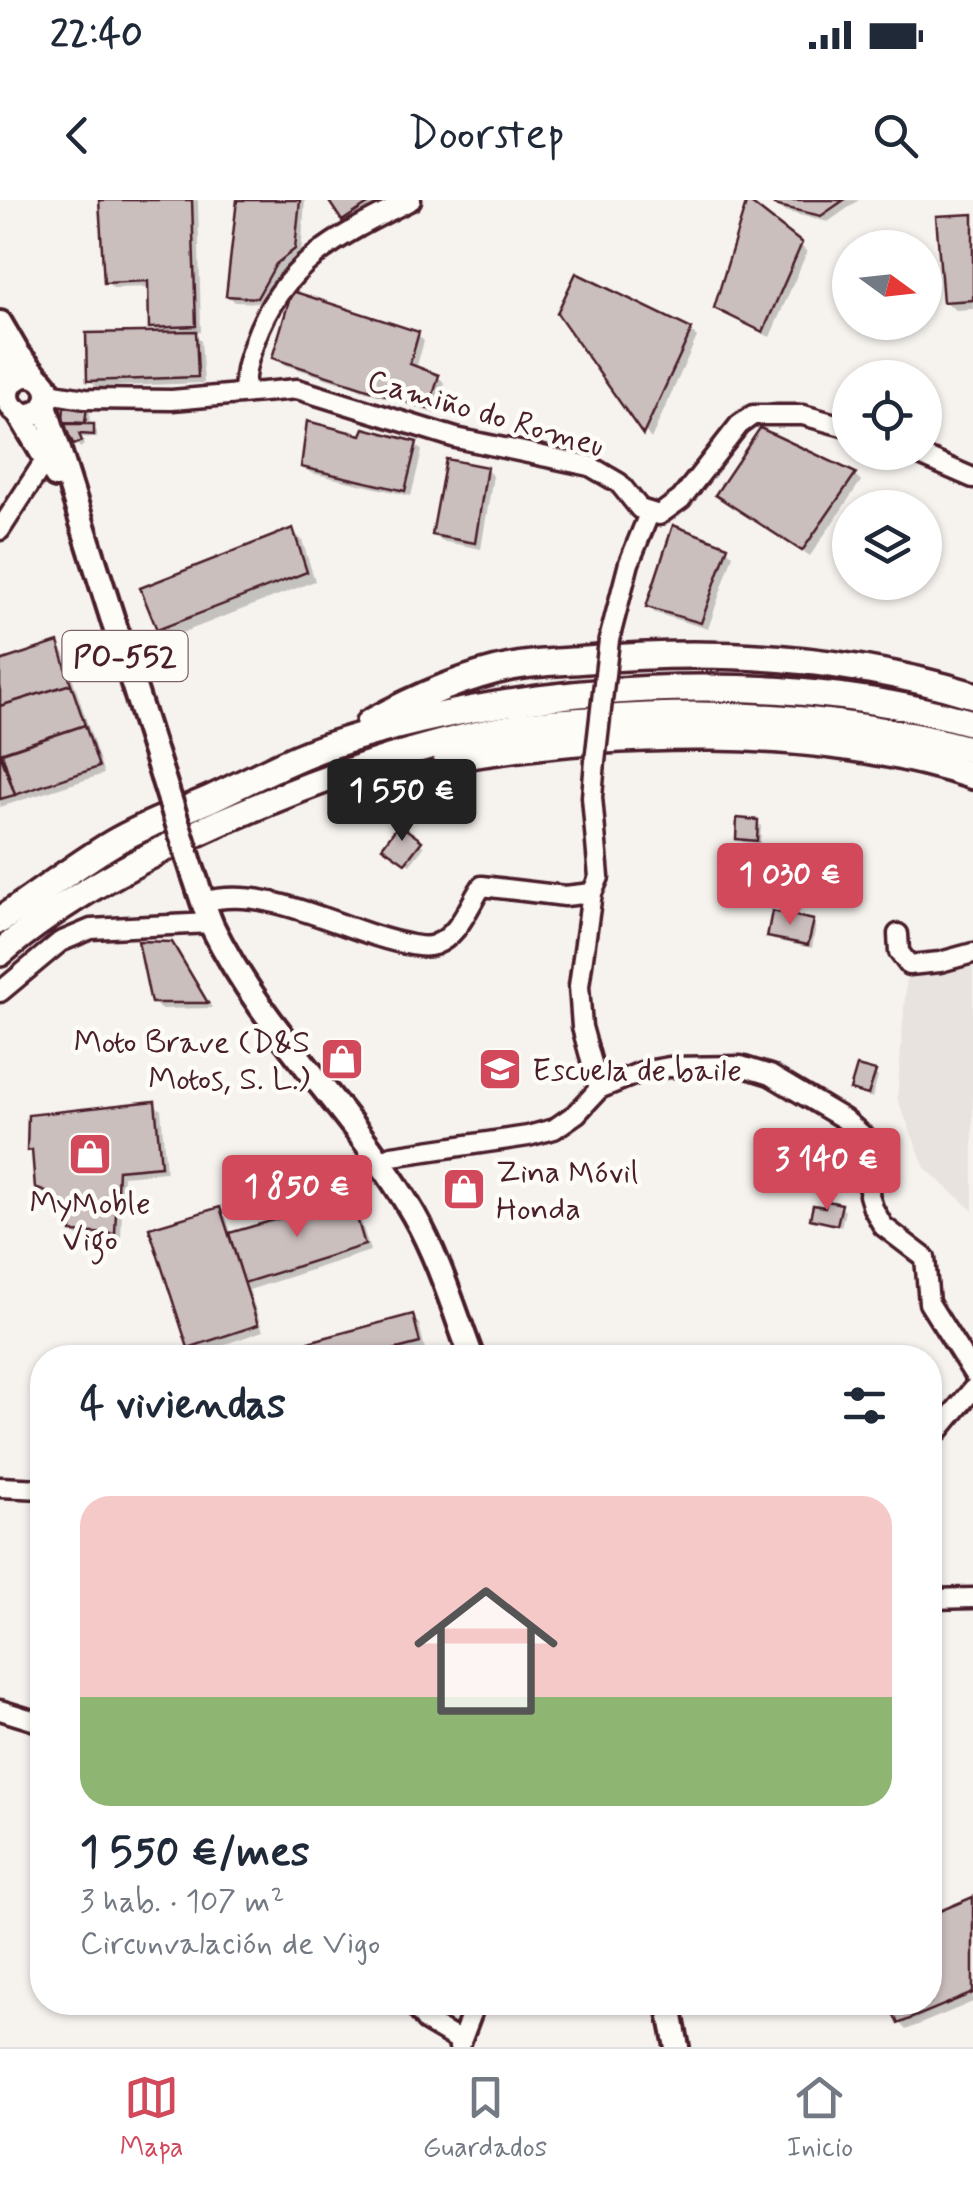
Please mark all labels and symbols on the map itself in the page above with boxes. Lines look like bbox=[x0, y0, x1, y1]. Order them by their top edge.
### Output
north arrow bbox=[832, 230, 942, 340]
street label: Camiño do Romeu bbox=[362, 360, 609, 468]
road number: PO-552 bbox=[62, 631, 188, 681]
pin: 1 550 € bbox=[310, 759, 494, 844]
pin: 1 030 € bbox=[698, 843, 882, 928]
place label: Moto Brave (D&S Motos, S. L.) bbox=[74, 1022, 310, 1101]
shop icon: Moto Brave (D&S Motos, S. L.) bbox=[319, 1036, 365, 1082]
school or university icon: Escuela de baile bbox=[477, 1046, 523, 1092]
place label: Escuela de baile bbox=[532, 1050, 742, 1092]
pin: 3 140 € bbox=[735, 1128, 919, 1213]
shop icon: MyMoble Vigo bbox=[67, 1131, 113, 1177]
place label: Zina Móvil Honda bbox=[496, 1152, 638, 1231]
pin: 1 850 € bbox=[205, 1155, 389, 1240]
shop icon: Zina Móvil Honda bbox=[441, 1166, 487, 1212]
place label: MyMoble Vigo bbox=[29, 1183, 151, 1265]

